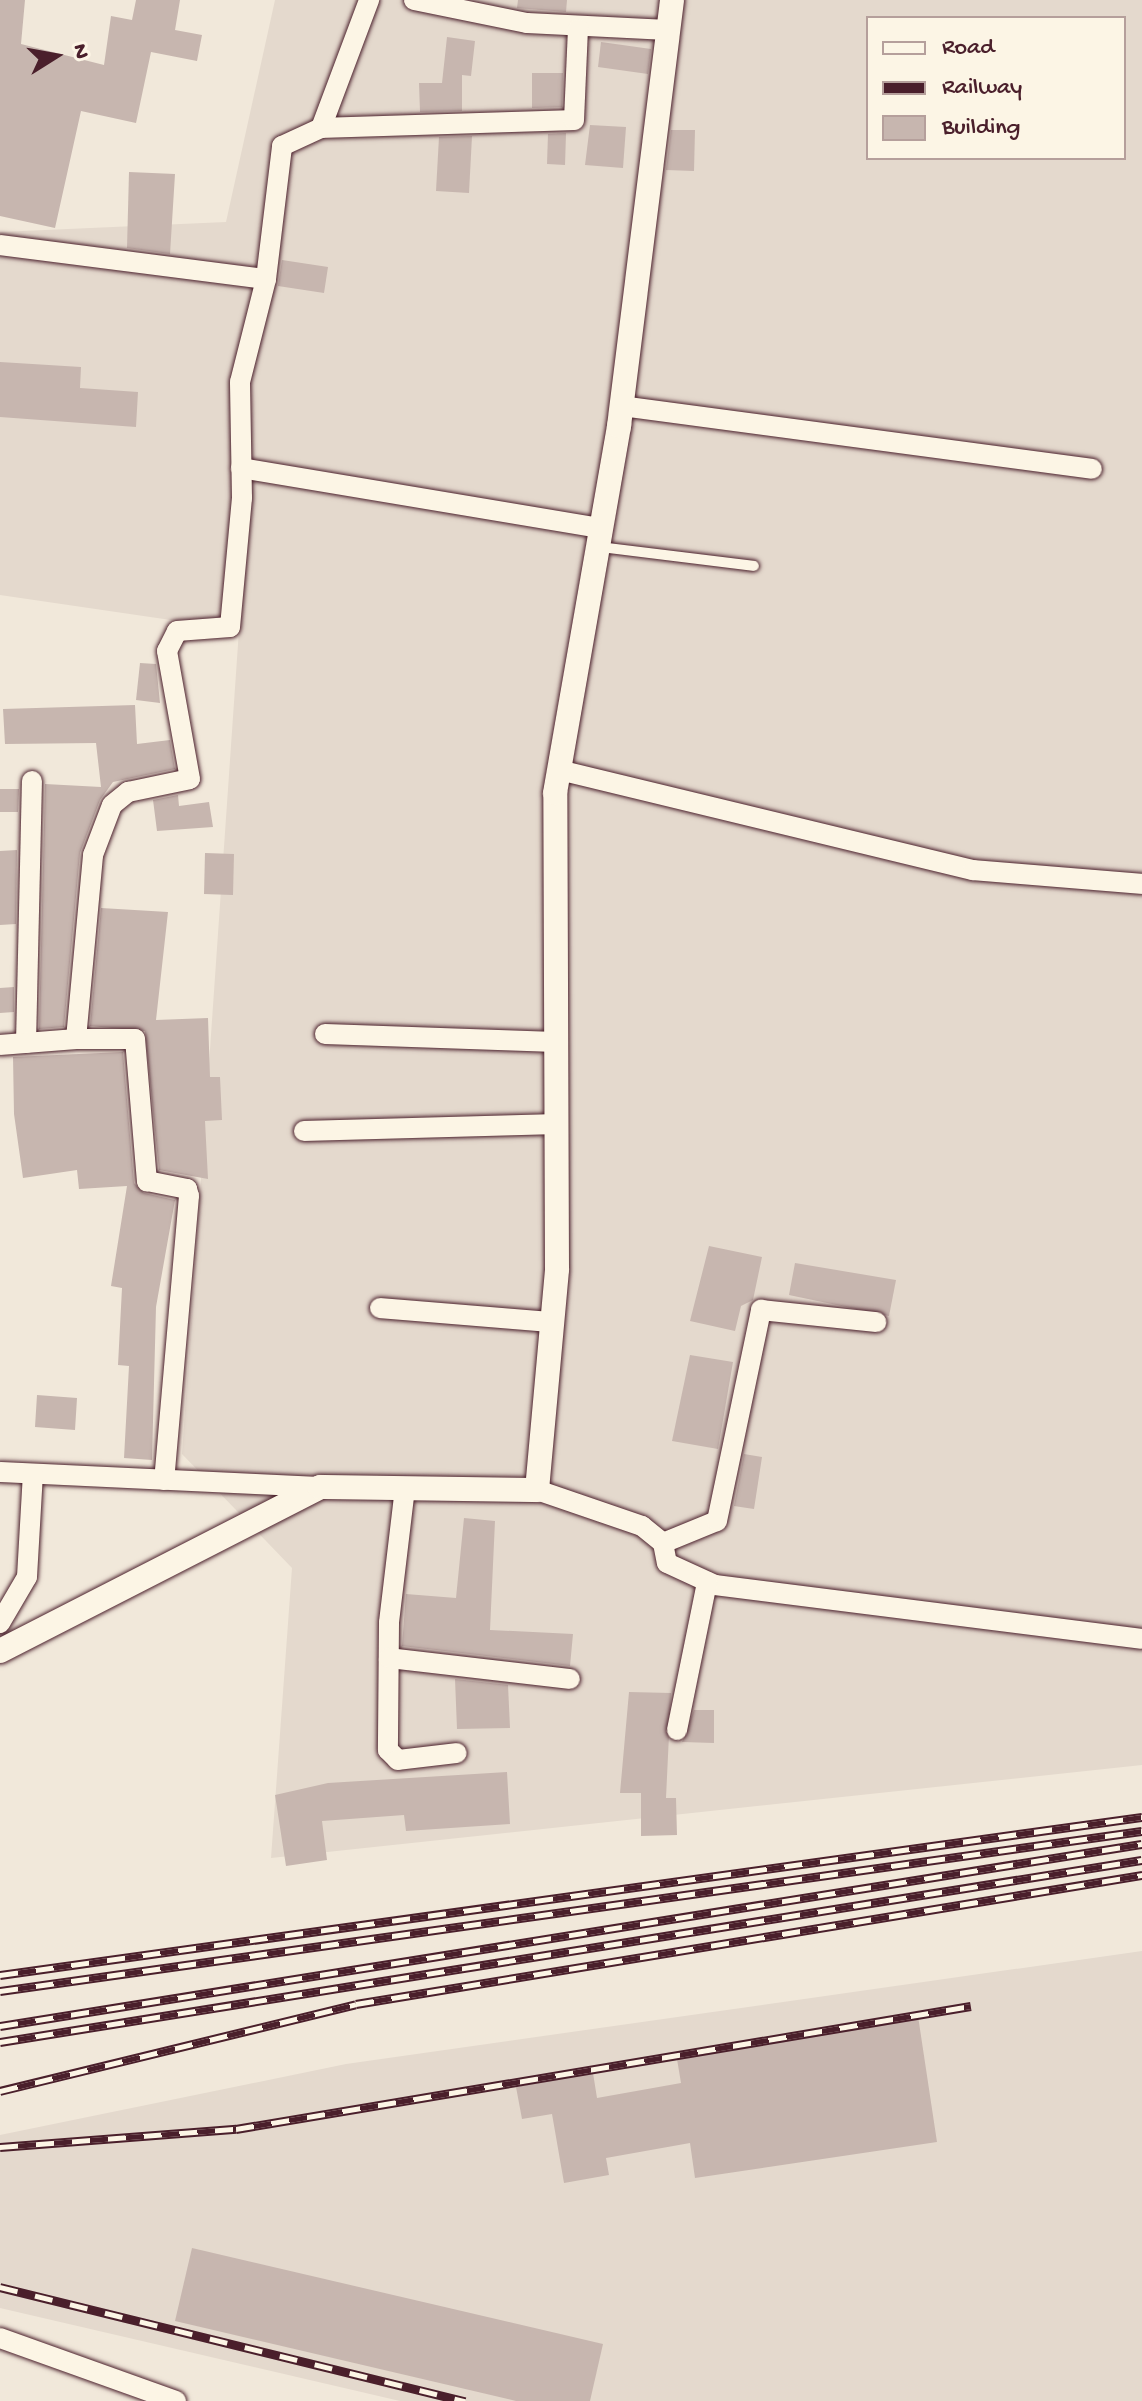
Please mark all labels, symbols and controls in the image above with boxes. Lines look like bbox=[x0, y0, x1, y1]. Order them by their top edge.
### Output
north arrow bbox=[16, 16, 96, 96]
legend bbox=[866, 16, 1126, 160]
text: Road bbox=[942, 34, 994, 63]
text: N bbox=[65, 42, 94, 61]
text: Railway bbox=[942, 74, 1022, 103]
text: Building bbox=[942, 114, 1020, 143]

